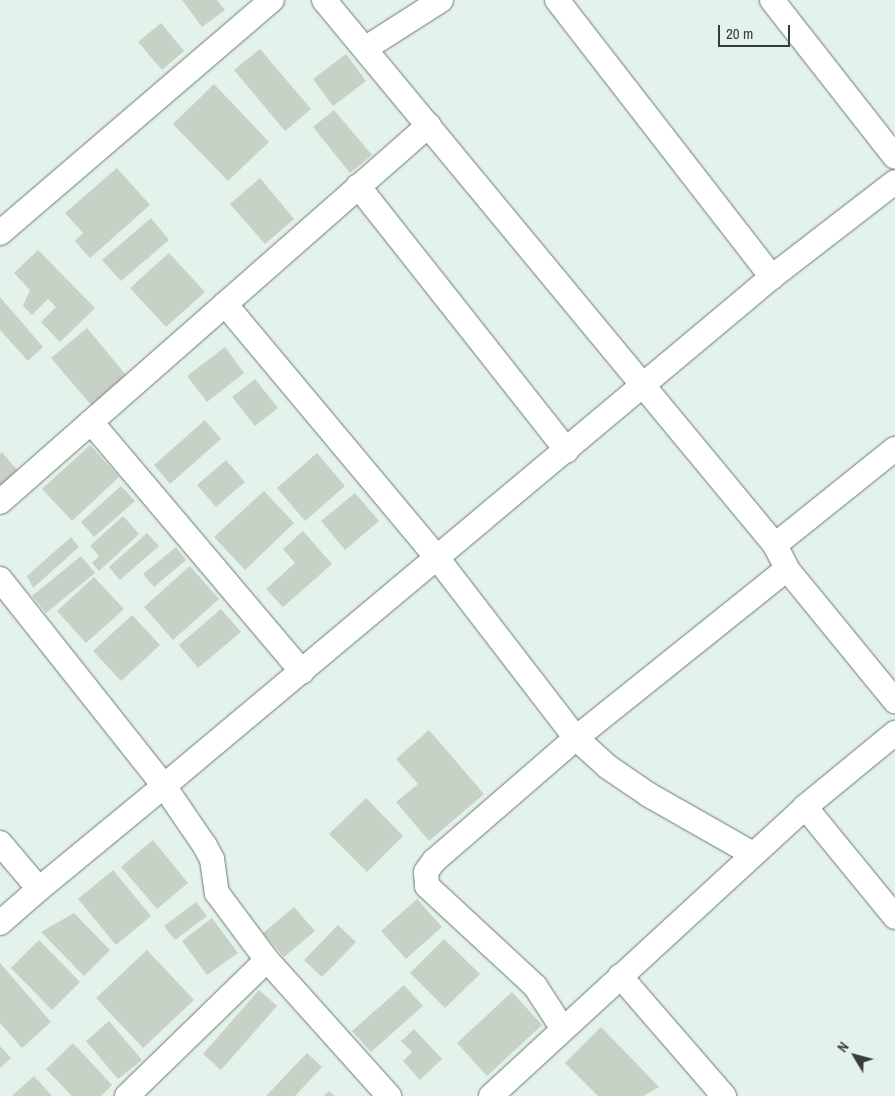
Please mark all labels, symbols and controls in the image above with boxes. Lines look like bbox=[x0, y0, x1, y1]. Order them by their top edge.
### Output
scale bar bbox=[720, 15, 792, 47]
text: 20 m bbox=[726, 23, 753, 44]
north arrow bbox=[830, 1031, 880, 1081]
text: N bbox=[833, 1038, 853, 1056]

